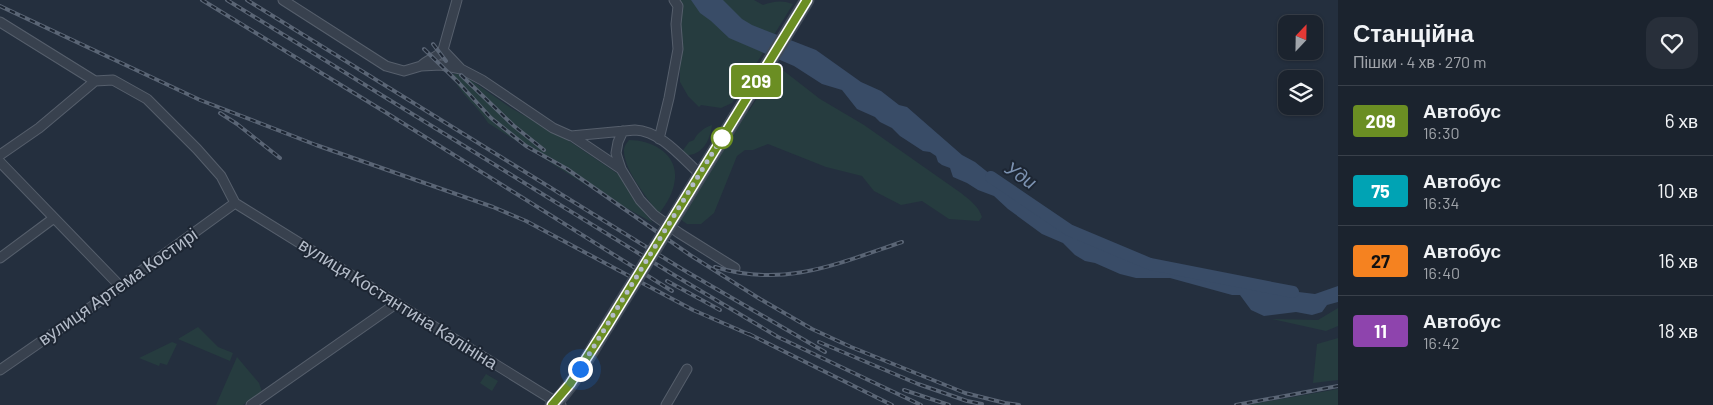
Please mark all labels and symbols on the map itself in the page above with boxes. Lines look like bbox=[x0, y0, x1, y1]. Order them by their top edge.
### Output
north arrow bbox=[1278, 15, 1322, 60]
line badge: 209 bbox=[727, 65, 785, 97]
unlabelled marker bbox=[711, 127, 733, 149]
water label: Уди bbox=[1000, 155, 1042, 194]
street label: вулиця Артема Костирі bbox=[34, 223, 201, 350]
street label: вулиця Костянтина Калініна bbox=[295, 233, 503, 374]
your location bbox=[568, 357, 593, 382]

